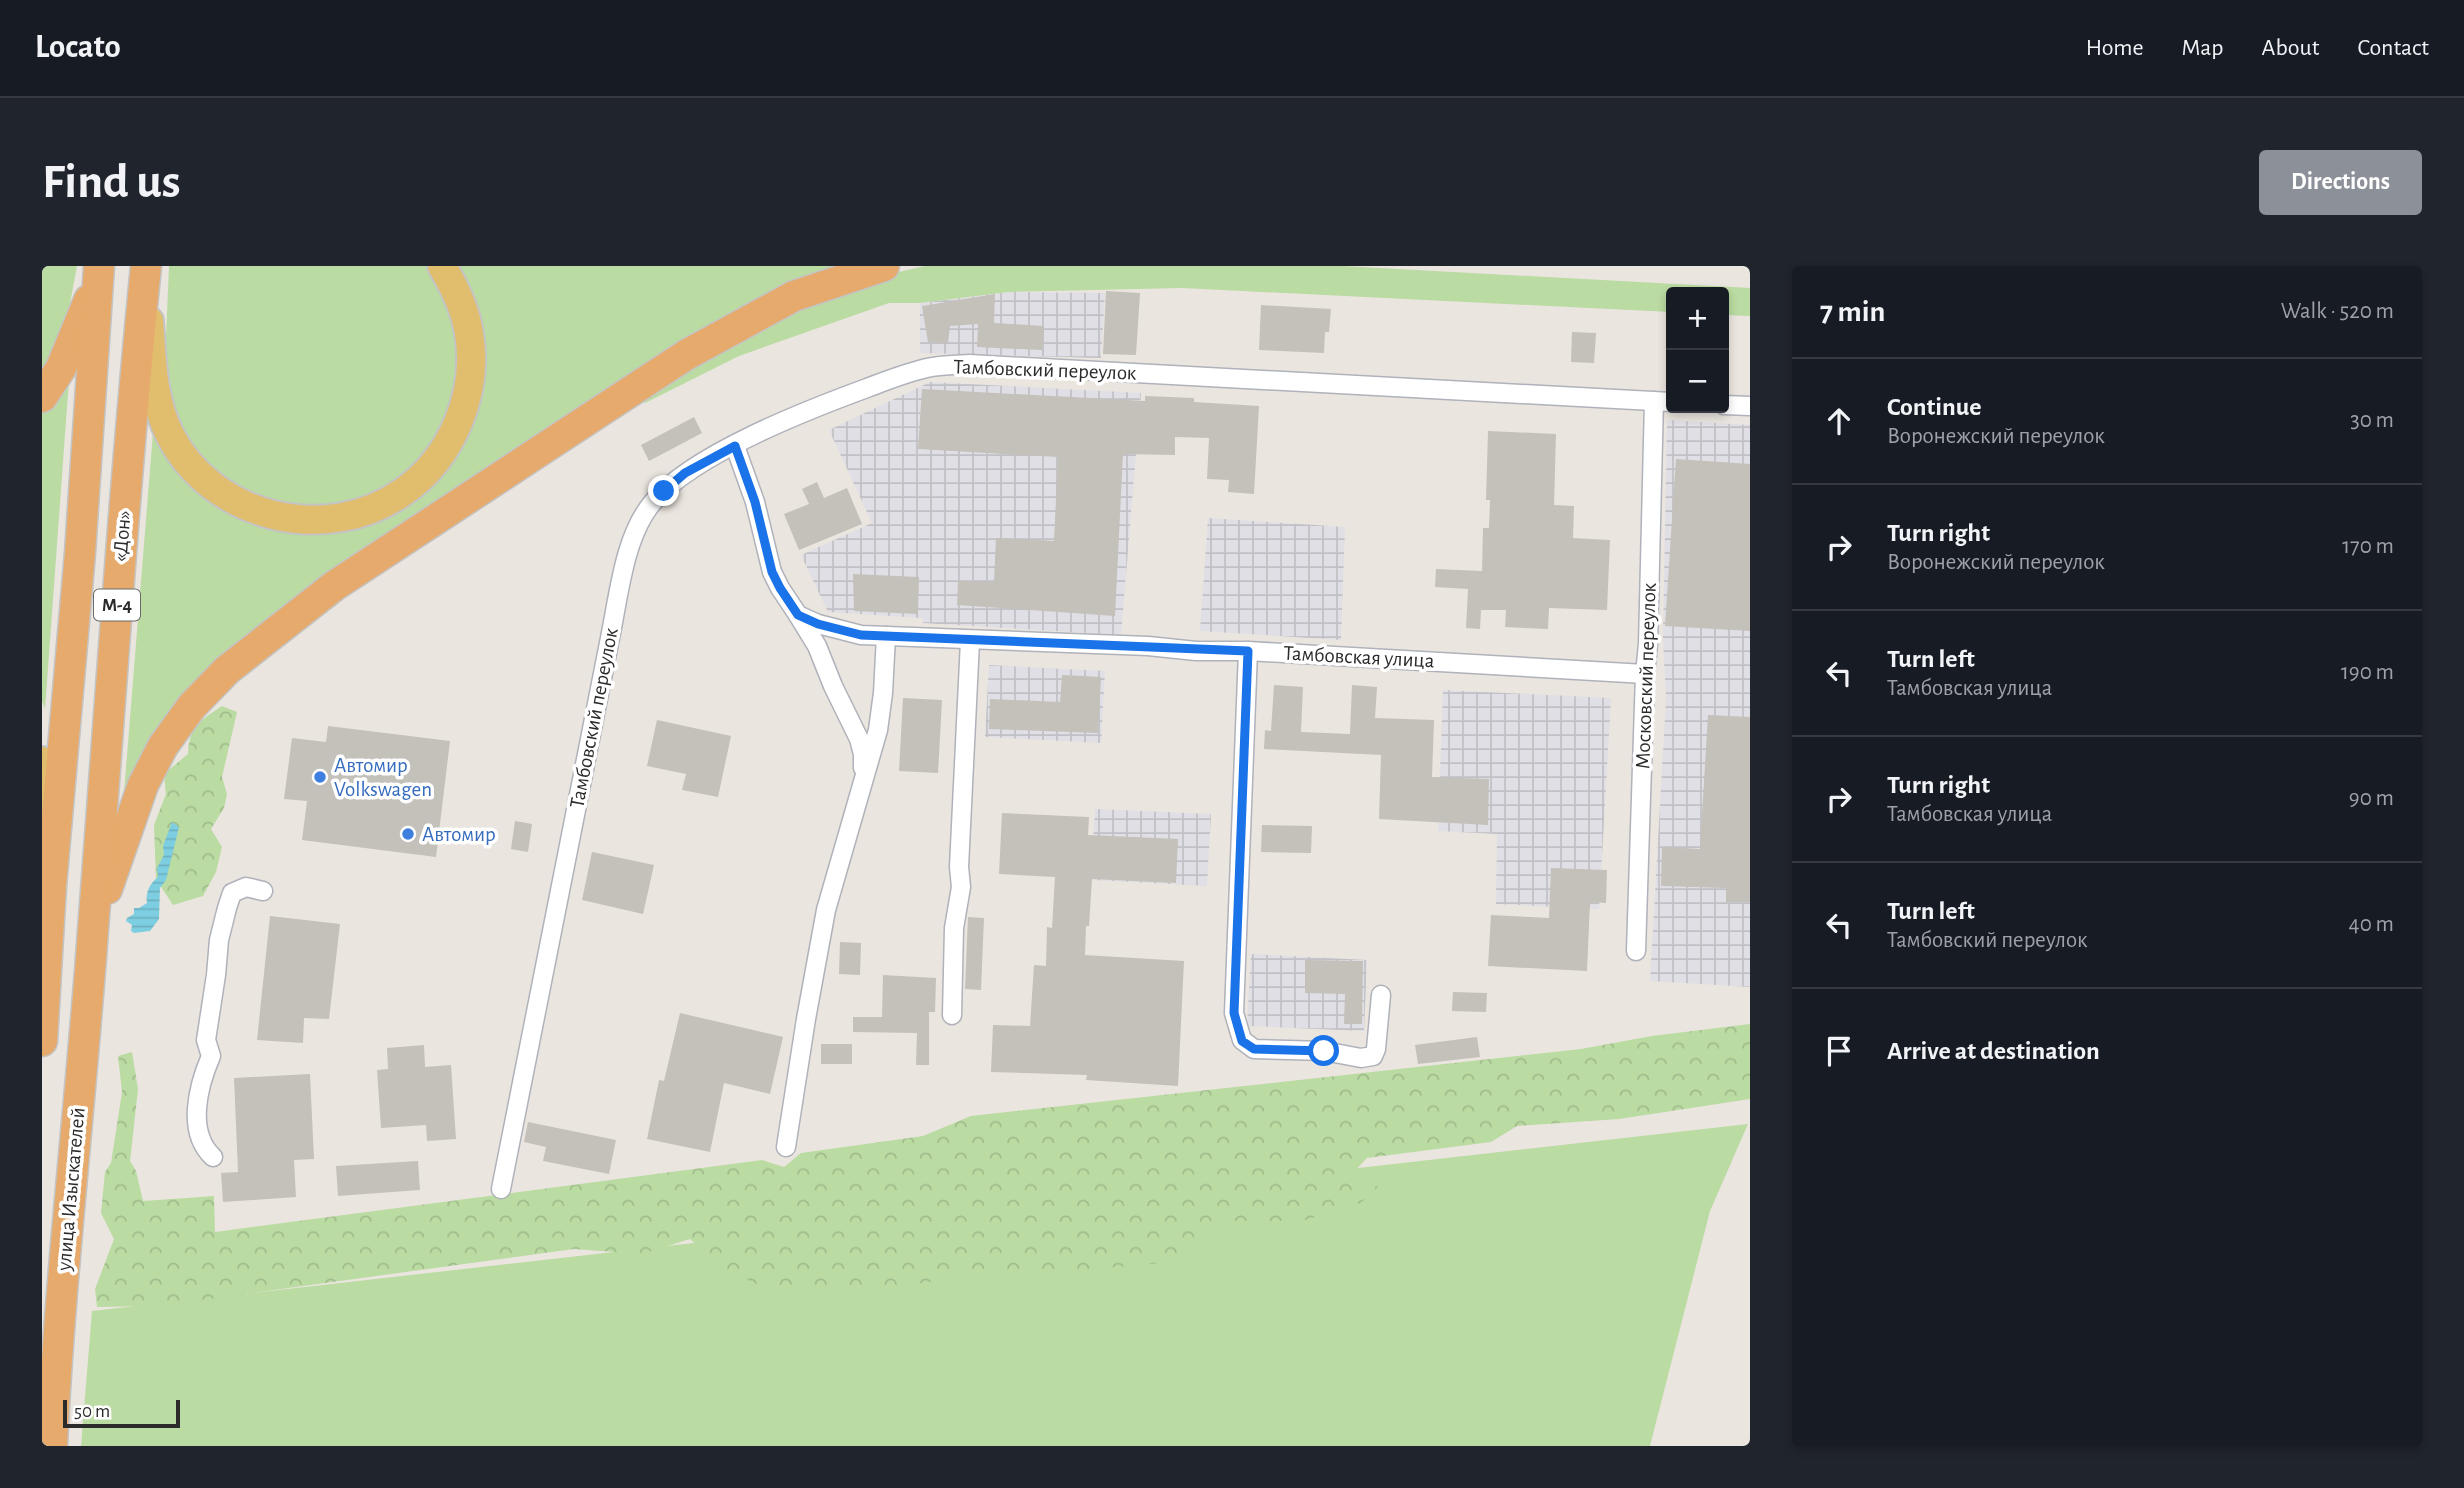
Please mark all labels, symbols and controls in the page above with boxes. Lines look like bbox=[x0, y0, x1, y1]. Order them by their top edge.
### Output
text: Locato bbox=[35, 31, 121, 64]
text: Home bbox=[2086, 36, 2144, 60]
text: Map bbox=[2182, 36, 2224, 60]
text: About bbox=[2262, 36, 2319, 60]
text: Contact bbox=[2357, 36, 2429, 60]
button: Directions bbox=[2259, 150, 2422, 215]
text: Find us bbox=[42, 158, 181, 207]
map controls bbox=[1666, 287, 1729, 413]
button: + bbox=[1666, 287, 1729, 350]
text: 7 min bbox=[1820, 297, 1885, 327]
text: Walk · 520 m bbox=[2281, 300, 2394, 323]
button: − bbox=[1666, 350, 1729, 413]
street label: Тамбовский переулок bbox=[953, 356, 1137, 384]
text: Continue bbox=[1887, 394, 1982, 420]
icon: ahead bbox=[1820, 402, 1858, 440]
text: 30 m bbox=[2350, 409, 2394, 432]
text: Воронежский переулок bbox=[1887, 425, 2105, 448]
route end bbox=[648, 475, 679, 506]
street label: «Дон» bbox=[109, 509, 135, 563]
text: Turn right bbox=[1887, 520, 1990, 546]
icon: right bbox=[1820, 528, 1858, 566]
text: 170 m bbox=[2342, 535, 2394, 558]
text: Воронежский переулок bbox=[1887, 551, 2105, 574]
street label: Московский переулок bbox=[1632, 582, 1660, 770]
road number: М-4 bbox=[94, 590, 140, 620]
street label: Тамбовский переулок bbox=[566, 626, 622, 810]
street label: Тамбовская улица bbox=[1283, 643, 1435, 671]
text: Turn left bbox=[1887, 646, 1975, 672]
icon: left bbox=[1820, 654, 1858, 692]
text: 190 m bbox=[2341, 661, 2394, 684]
text: Тамбовская улица bbox=[1887, 677, 2052, 700]
place label: Автомир Volkswagen bbox=[334, 755, 432, 800]
marker: Автомир Volkswagen bbox=[312, 769, 328, 785]
text: Turn right bbox=[1887, 772, 1990, 798]
icon: right bbox=[1820, 780, 1858, 818]
text: 90 m bbox=[2349, 787, 2394, 810]
text: Тамбовская улица bbox=[1887, 803, 2052, 826]
place label: Автомир bbox=[422, 824, 496, 845]
marker: Автомир bbox=[400, 826, 416, 842]
text: Turn left bbox=[1887, 898, 1975, 924]
icon: left bbox=[1820, 906, 1858, 944]
text: 40 m bbox=[2349, 913, 2394, 936]
text: Тамбовский переулок bbox=[1887, 929, 2087, 952]
icon: arrive bbox=[1820, 1032, 1858, 1070]
route start bbox=[1308, 1035, 1339, 1066]
text: Arrive at destination bbox=[1887, 1038, 2100, 1064]
street label: улица Изыскателей bbox=[53, 1106, 89, 1273]
scale bar bbox=[63, 1397, 180, 1429]
text: 50 m bbox=[74, 1402, 110, 1421]

